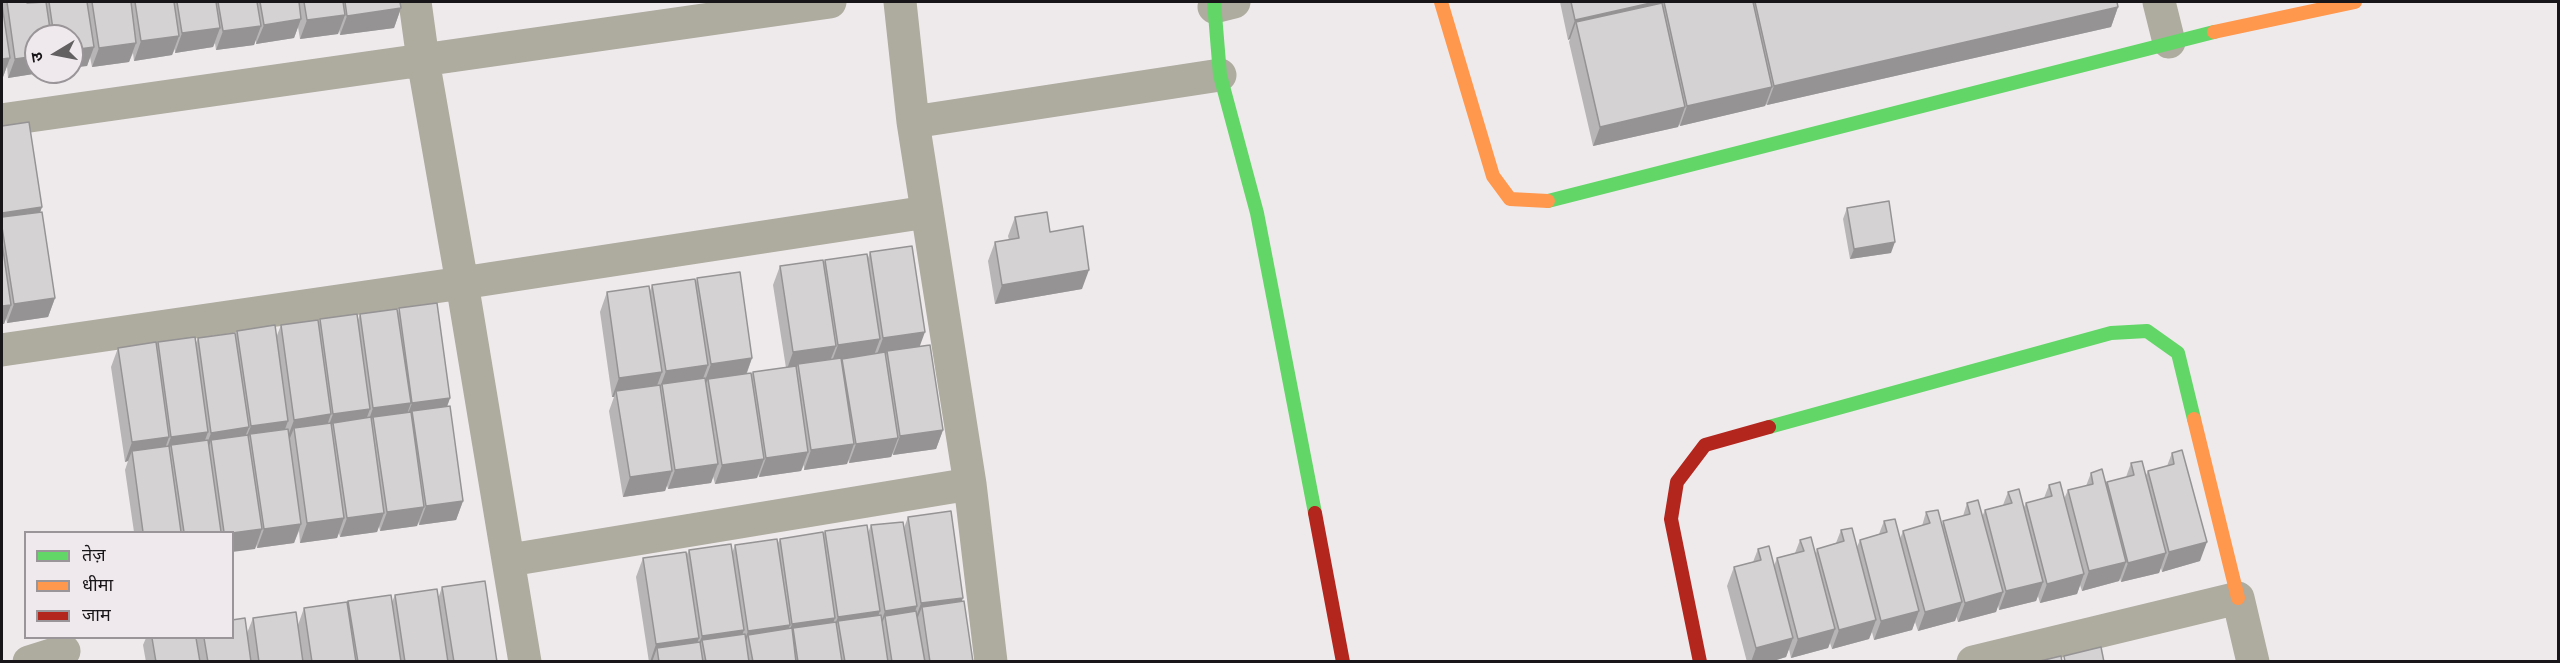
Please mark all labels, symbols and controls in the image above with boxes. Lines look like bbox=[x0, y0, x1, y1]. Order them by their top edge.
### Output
north arrow bbox=[24, 24, 84, 84]
text: उ bbox=[28, 51, 48, 63]
legend bbox=[24, 531, 234, 639]
text: तेज़ bbox=[82, 545, 106, 566]
text: धीमा bbox=[82, 575, 113, 596]
text: जाम bbox=[82, 605, 111, 626]

